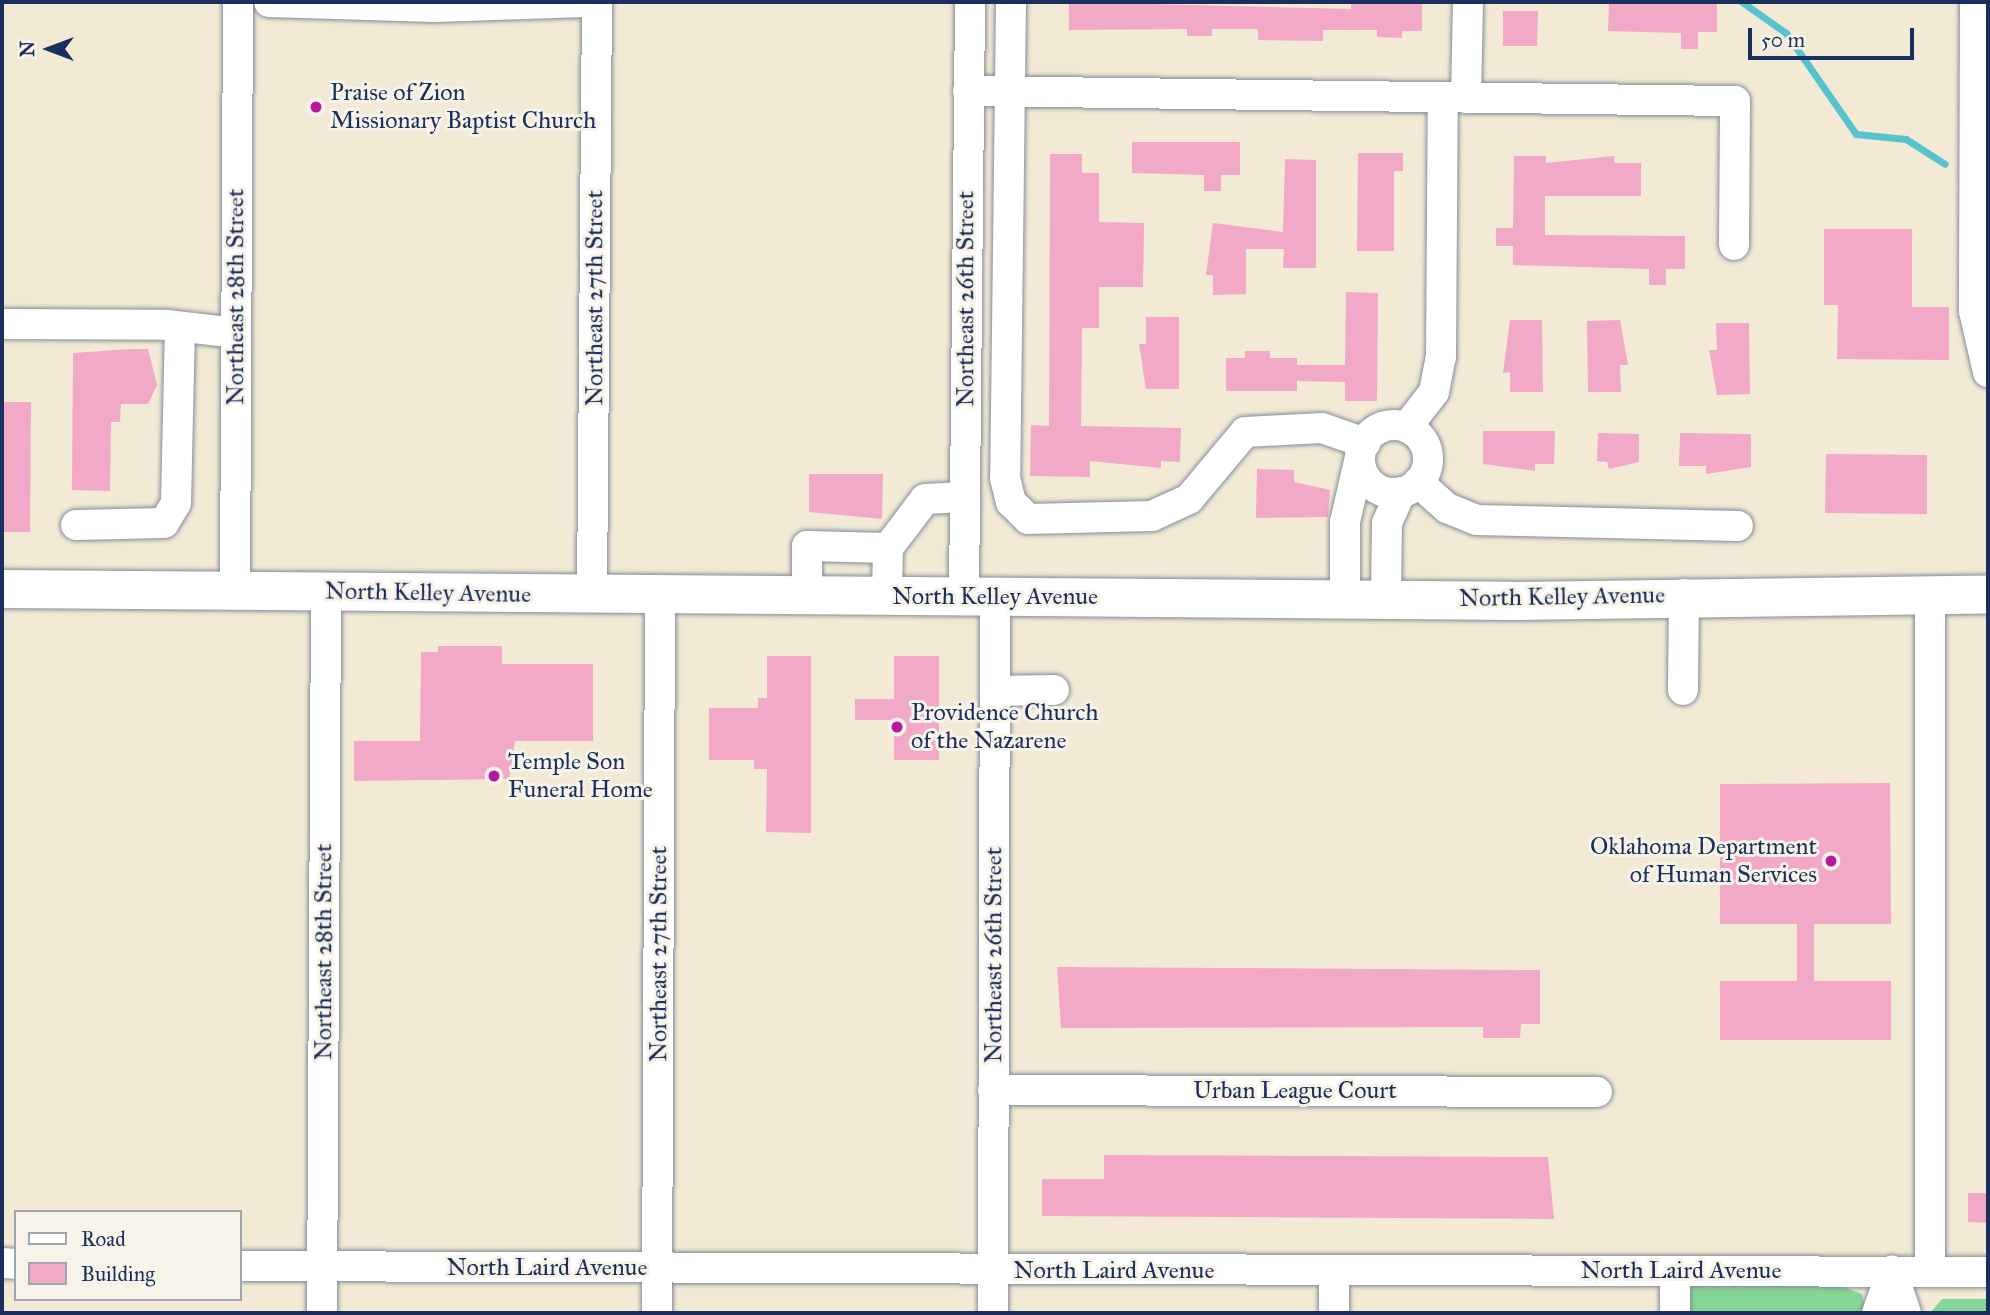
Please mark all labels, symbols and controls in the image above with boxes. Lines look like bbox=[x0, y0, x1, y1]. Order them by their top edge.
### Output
north arrow bbox=[14, 14, 84, 84]
scale bar bbox=[1752, 14, 1918, 58]
text: 50 m bbox=[1761, 27, 1805, 53]
text: N bbox=[16, 41, 39, 57]
place label: Praise of Zion Missionary Baptist Church bbox=[330, 79, 596, 135]
marker: Praise of Zion Missionary Baptist Church bbox=[308, 99, 324, 115]
street label: Northeast 28th Street bbox=[222, 189, 250, 405]
street label: Northeast 27th Street bbox=[581, 190, 609, 406]
street label: Northeast 26th Street bbox=[952, 191, 980, 407]
street label: North Kelley Avenue bbox=[325, 577, 531, 609]
street label: North Kelley Avenue bbox=[1459, 581, 1665, 613]
street label: North Kelley Avenue bbox=[892, 583, 1098, 611]
place label: Providence Church of the Nazarene bbox=[911, 699, 1099, 755]
marker: Providence Church of the Nazarene bbox=[889, 719, 905, 735]
place label: Temple Son Funeral Home bbox=[508, 748, 653, 804]
marker: Temple Son Funeral Home bbox=[486, 768, 502, 784]
place label: Oklahoma Department of Human Services bbox=[1590, 833, 1817, 889]
street label: Northeast 28th Street bbox=[310, 844, 338, 1060]
street label: Northeast 27th Street bbox=[645, 846, 673, 1062]
street label: Northeast 26th Street bbox=[980, 847, 1008, 1063]
marker: Oklahoma Department of Human Services bbox=[1823, 853, 1839, 869]
street label: Urban League Court bbox=[1193, 1077, 1397, 1105]
legend bbox=[14, 1210, 242, 1301]
text: Road bbox=[81, 1226, 126, 1252]
street label: North Laird Avenue bbox=[447, 1254, 647, 1282]
street label: North Laird Avenue bbox=[1014, 1257, 1214, 1285]
street label: North Laird Avenue bbox=[1581, 1257, 1781, 1285]
text: Building bbox=[81, 1261, 155, 1287]

